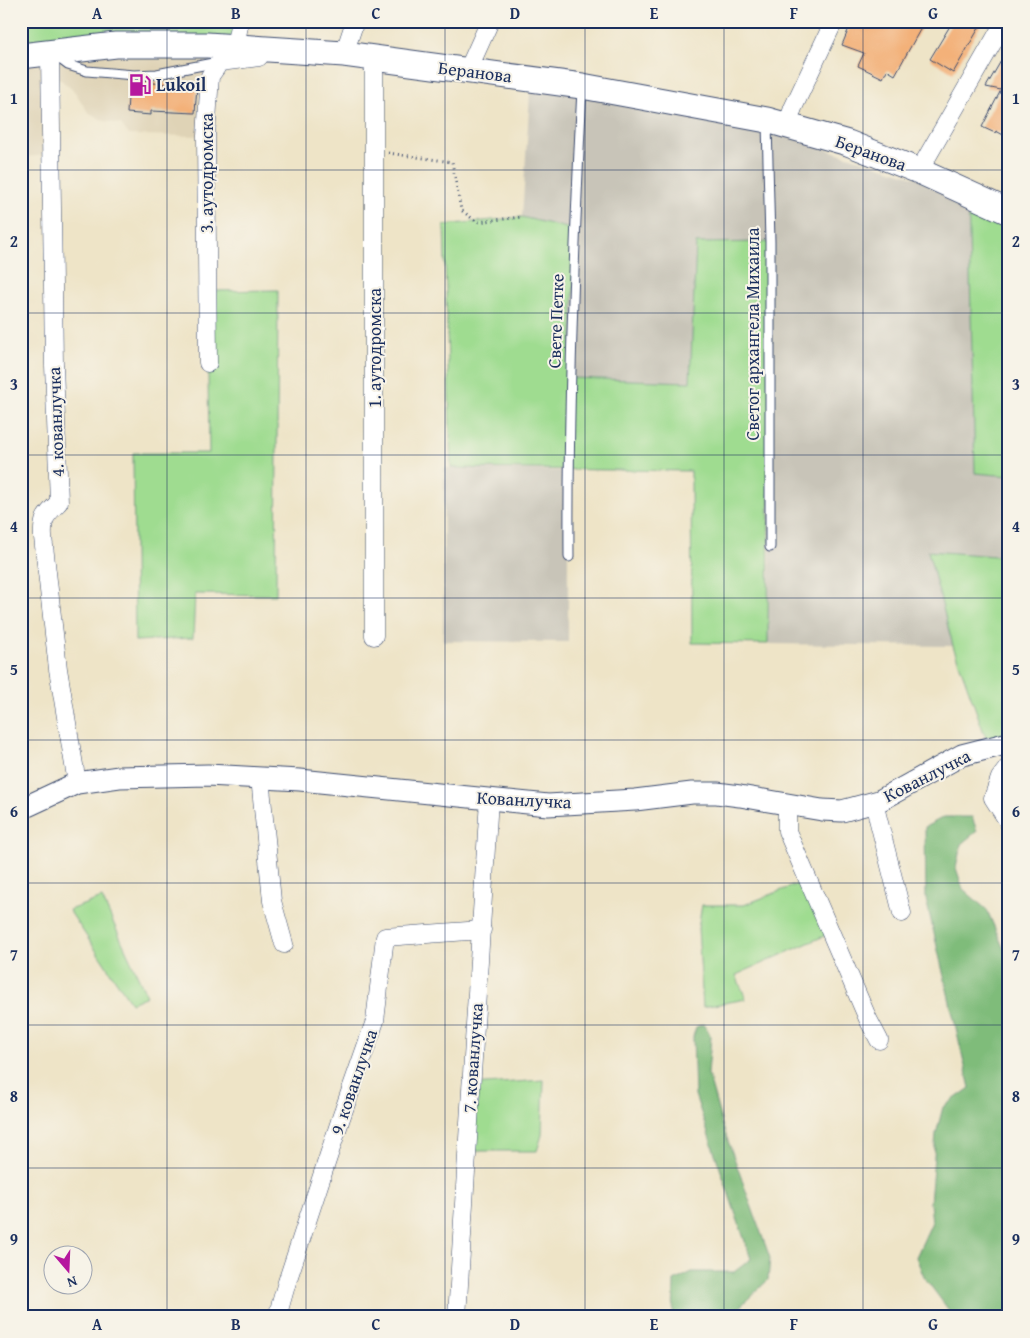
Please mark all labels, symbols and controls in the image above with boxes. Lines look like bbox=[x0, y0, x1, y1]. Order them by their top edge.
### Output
text: A bbox=[92, 1, 103, 25]
text: B bbox=[231, 1, 241, 25]
text: C bbox=[371, 1, 381, 25]
text: D bbox=[510, 1, 520, 25]
text: E bbox=[650, 1, 659, 25]
text: F bbox=[790, 1, 798, 25]
text: G bbox=[928, 1, 938, 25]
street label: Беранова bbox=[437, 54, 514, 89]
place label: Lukoil bbox=[156, 71, 207, 98]
fuel station icon: Lukoil bbox=[127, 72, 153, 98]
text: 1 bbox=[10, 86, 18, 110]
text: 1 bbox=[1012, 86, 1020, 110]
street label: 3. аутодромска bbox=[193, 113, 220, 233]
street label: Беранова bbox=[832, 127, 911, 178]
street label: Светог архангела Михаила bbox=[739, 227, 766, 441]
text: 2 bbox=[10, 229, 18, 253]
text: 2 bbox=[1012, 229, 1020, 253]
street label: Свете Петке bbox=[540, 273, 571, 369]
street label: 1. аутодромска bbox=[361, 288, 388, 408]
street label: 4. кованлучка bbox=[40, 366, 71, 478]
text: 3 bbox=[10, 372, 18, 396]
text: 3 bbox=[1012, 372, 1020, 396]
text: 4 bbox=[10, 514, 18, 538]
text: 4 bbox=[1012, 514, 1020, 538]
text: 5 bbox=[10, 657, 18, 681]
text: 5 bbox=[1012, 657, 1020, 681]
street label: Кованлучка bbox=[878, 742, 975, 809]
street label: Кованлучка bbox=[476, 784, 572, 815]
text: 6 bbox=[10, 799, 18, 823]
text: 6 bbox=[1012, 799, 1020, 823]
text: 7 bbox=[10, 942, 18, 966]
text: 7 bbox=[1012, 942, 1020, 966]
street label: 7. кованлучка bbox=[455, 1002, 490, 1114]
street label: 9. кованлучка bbox=[323, 1025, 384, 1138]
text: 8 bbox=[10, 1084, 18, 1108]
text: 8 bbox=[1012, 1084, 1020, 1108]
text: 9 bbox=[10, 1227, 18, 1251]
text: 9 bbox=[1012, 1227, 1020, 1251]
north arrow bbox=[42, 1246, 92, 1296]
text: N bbox=[64, 1271, 80, 1293]
text: A bbox=[92, 1312, 103, 1336]
text: B bbox=[231, 1312, 241, 1336]
text: C bbox=[371, 1312, 381, 1336]
text: D bbox=[510, 1312, 520, 1336]
text: E bbox=[650, 1312, 659, 1336]
text: F bbox=[790, 1312, 798, 1336]
text: G bbox=[928, 1312, 938, 1336]

